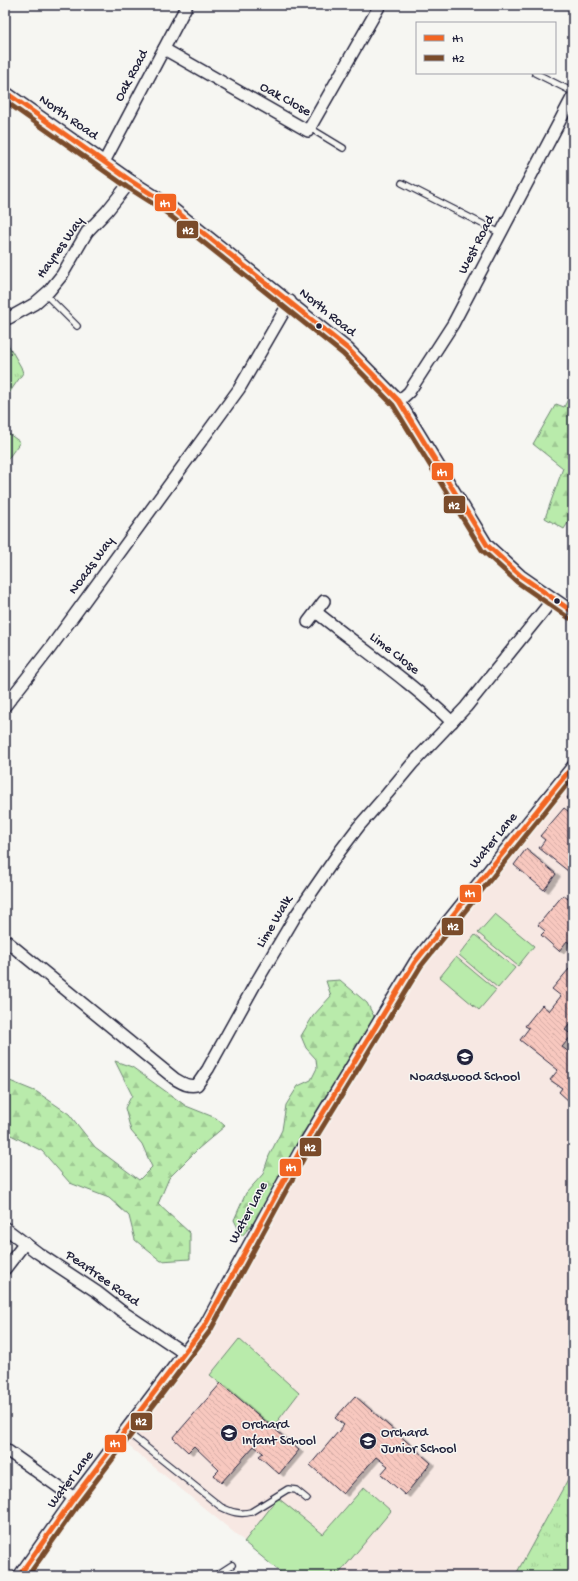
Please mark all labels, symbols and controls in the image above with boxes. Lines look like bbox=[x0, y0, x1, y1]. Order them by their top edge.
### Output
legend bbox=[416, 22, 556, 74]
text: H1 bbox=[452, 33, 464, 47]
street label: Oak Road bbox=[111, 46, 154, 105]
text: H2 bbox=[452, 53, 465, 67]
street label: Oak Close bbox=[256, 79, 314, 121]
street label: North Road bbox=[35, 91, 102, 146]
line badge: H1 bbox=[154, 193, 177, 212]
text: H1 bbox=[160, 199, 170, 211]
street label: West Road bbox=[455, 211, 500, 277]
street label: Haynes Way bbox=[34, 214, 89, 282]
line badge: H2 bbox=[176, 220, 199, 239]
text: H2 bbox=[182, 226, 194, 238]
street label: North Road bbox=[295, 285, 360, 342]
unlabelled marker bbox=[314, 321, 324, 331]
line badge: H1 bbox=[431, 462, 454, 481]
text: H1 bbox=[437, 468, 447, 480]
line badge: H2 bbox=[443, 495, 466, 514]
text: H2 bbox=[448, 501, 460, 513]
street label: Noads Way bbox=[65, 534, 119, 598]
unlabelled marker bbox=[552, 596, 562, 606]
street label: Lime Close bbox=[366, 629, 423, 679]
street label: Water Lane bbox=[466, 809, 522, 873]
line badge: H1 bbox=[459, 884, 482, 903]
text: H1 bbox=[465, 889, 475, 901]
street label: Lime Walk bbox=[253, 891, 298, 951]
line badge: H2 bbox=[441, 917, 464, 936]
text: H2 bbox=[447, 922, 459, 934]
school or university icon: Noadswood School bbox=[455, 1047, 475, 1067]
place label: Noadswood School bbox=[410, 1069, 520, 1086]
line badge: H2 bbox=[299, 1137, 322, 1157]
text: H2 bbox=[304, 1143, 316, 1155]
line badge: H1 bbox=[279, 1158, 302, 1177]
text: H1 bbox=[286, 1163, 296, 1175]
street label: Water Lane bbox=[226, 1178, 273, 1247]
street label: Peartree Road bbox=[61, 1247, 144, 1312]
line badge: H2 bbox=[130, 1412, 153, 1431]
text: H2 bbox=[135, 1417, 147, 1429]
place label: Orchard Infant School bbox=[242, 1417, 316, 1450]
school or university icon: Orchard Infant School bbox=[219, 1423, 239, 1443]
place label: Orchard Junior School bbox=[381, 1425, 457, 1458]
school or university icon: Orchard Junior School bbox=[358, 1431, 378, 1451]
line badge: H1 bbox=[104, 1434, 127, 1453]
text: H1 bbox=[110, 1439, 120, 1451]
street label: Water Lane bbox=[44, 1447, 99, 1512]

